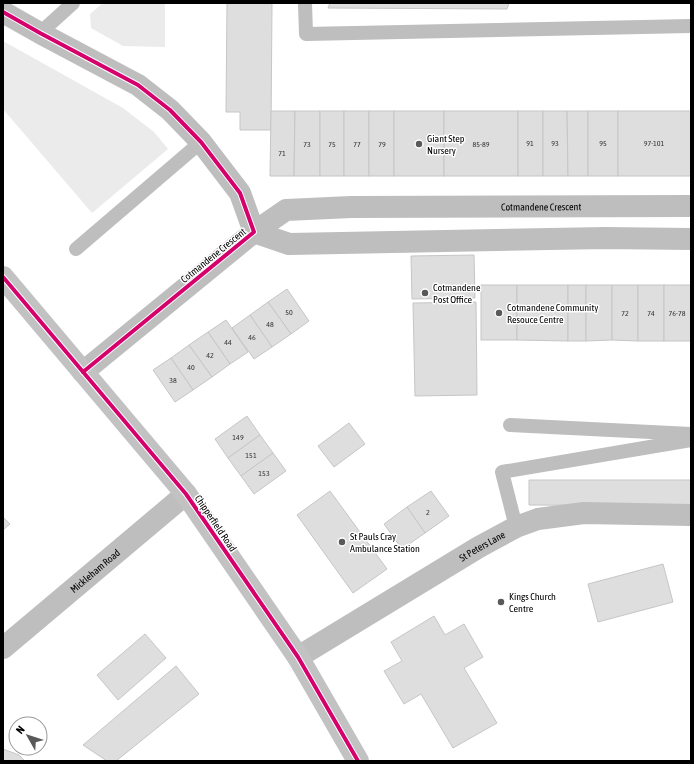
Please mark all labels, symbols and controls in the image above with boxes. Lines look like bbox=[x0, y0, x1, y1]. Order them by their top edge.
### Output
place label: Giant Step Nursery bbox=[427, 133, 465, 156]
marker: Giant Step Nursery bbox=[414, 139, 424, 149]
house number: 91 bbox=[526, 139, 534, 148]
house number: 93 bbox=[551, 139, 559, 148]
house number: 95 bbox=[599, 139, 607, 148]
house number: 97-101 bbox=[644, 139, 664, 148]
house number: 73 bbox=[303, 140, 311, 149]
house number: 75 bbox=[328, 140, 336, 149]
house number: 77 bbox=[353, 140, 361, 149]
house number: 79 bbox=[378, 140, 386, 149]
house number: 85-89 bbox=[472, 140, 490, 149]
house number: 71 bbox=[278, 149, 286, 158]
street label: Cotmandene Crescent bbox=[501, 201, 581, 213]
street label: Cotmandene Crescent bbox=[179, 226, 248, 285]
place label: Cotmandene Post Office bbox=[433, 282, 481, 305]
marker: Cotmandene Post Office bbox=[420, 288, 430, 298]
place label: Cotmandene Community Resouce Centre bbox=[507, 302, 598, 325]
house number: 50 bbox=[285, 308, 293, 317]
marker: Cotmandene Community Resouce Centre bbox=[494, 308, 504, 318]
house number: 72 bbox=[621, 309, 629, 318]
house number: 74 bbox=[647, 309, 655, 318]
house number: 76-78 bbox=[668, 309, 686, 318]
house number: 48 bbox=[266, 320, 274, 329]
house number: 46 bbox=[248, 333, 256, 342]
house number: 44 bbox=[224, 338, 232, 347]
house number: 42 bbox=[206, 351, 214, 360]
house number: 40 bbox=[187, 363, 195, 372]
house number: 38 bbox=[169, 376, 177, 385]
house number: 149 bbox=[232, 433, 244, 442]
house number: 151 bbox=[245, 451, 257, 460]
house number: 153 bbox=[258, 469, 270, 478]
street label: Chipperfield Road bbox=[193, 493, 239, 554]
house number: 2 bbox=[426, 508, 430, 517]
street label: St Peters Lane bbox=[457, 529, 507, 564]
place label: St Pauls Cray Ambulance Station bbox=[350, 531, 420, 554]
marker: St Pauls Cray Ambulance Station bbox=[337, 537, 347, 547]
street label: Mickleham Road bbox=[68, 547, 122, 595]
place label: Kings Church Centre bbox=[509, 591, 556, 614]
marker: Kings Church Centre bbox=[496, 597, 506, 607]
north arrow bbox=[8, 716, 48, 756]
text: N bbox=[14, 723, 27, 736]

